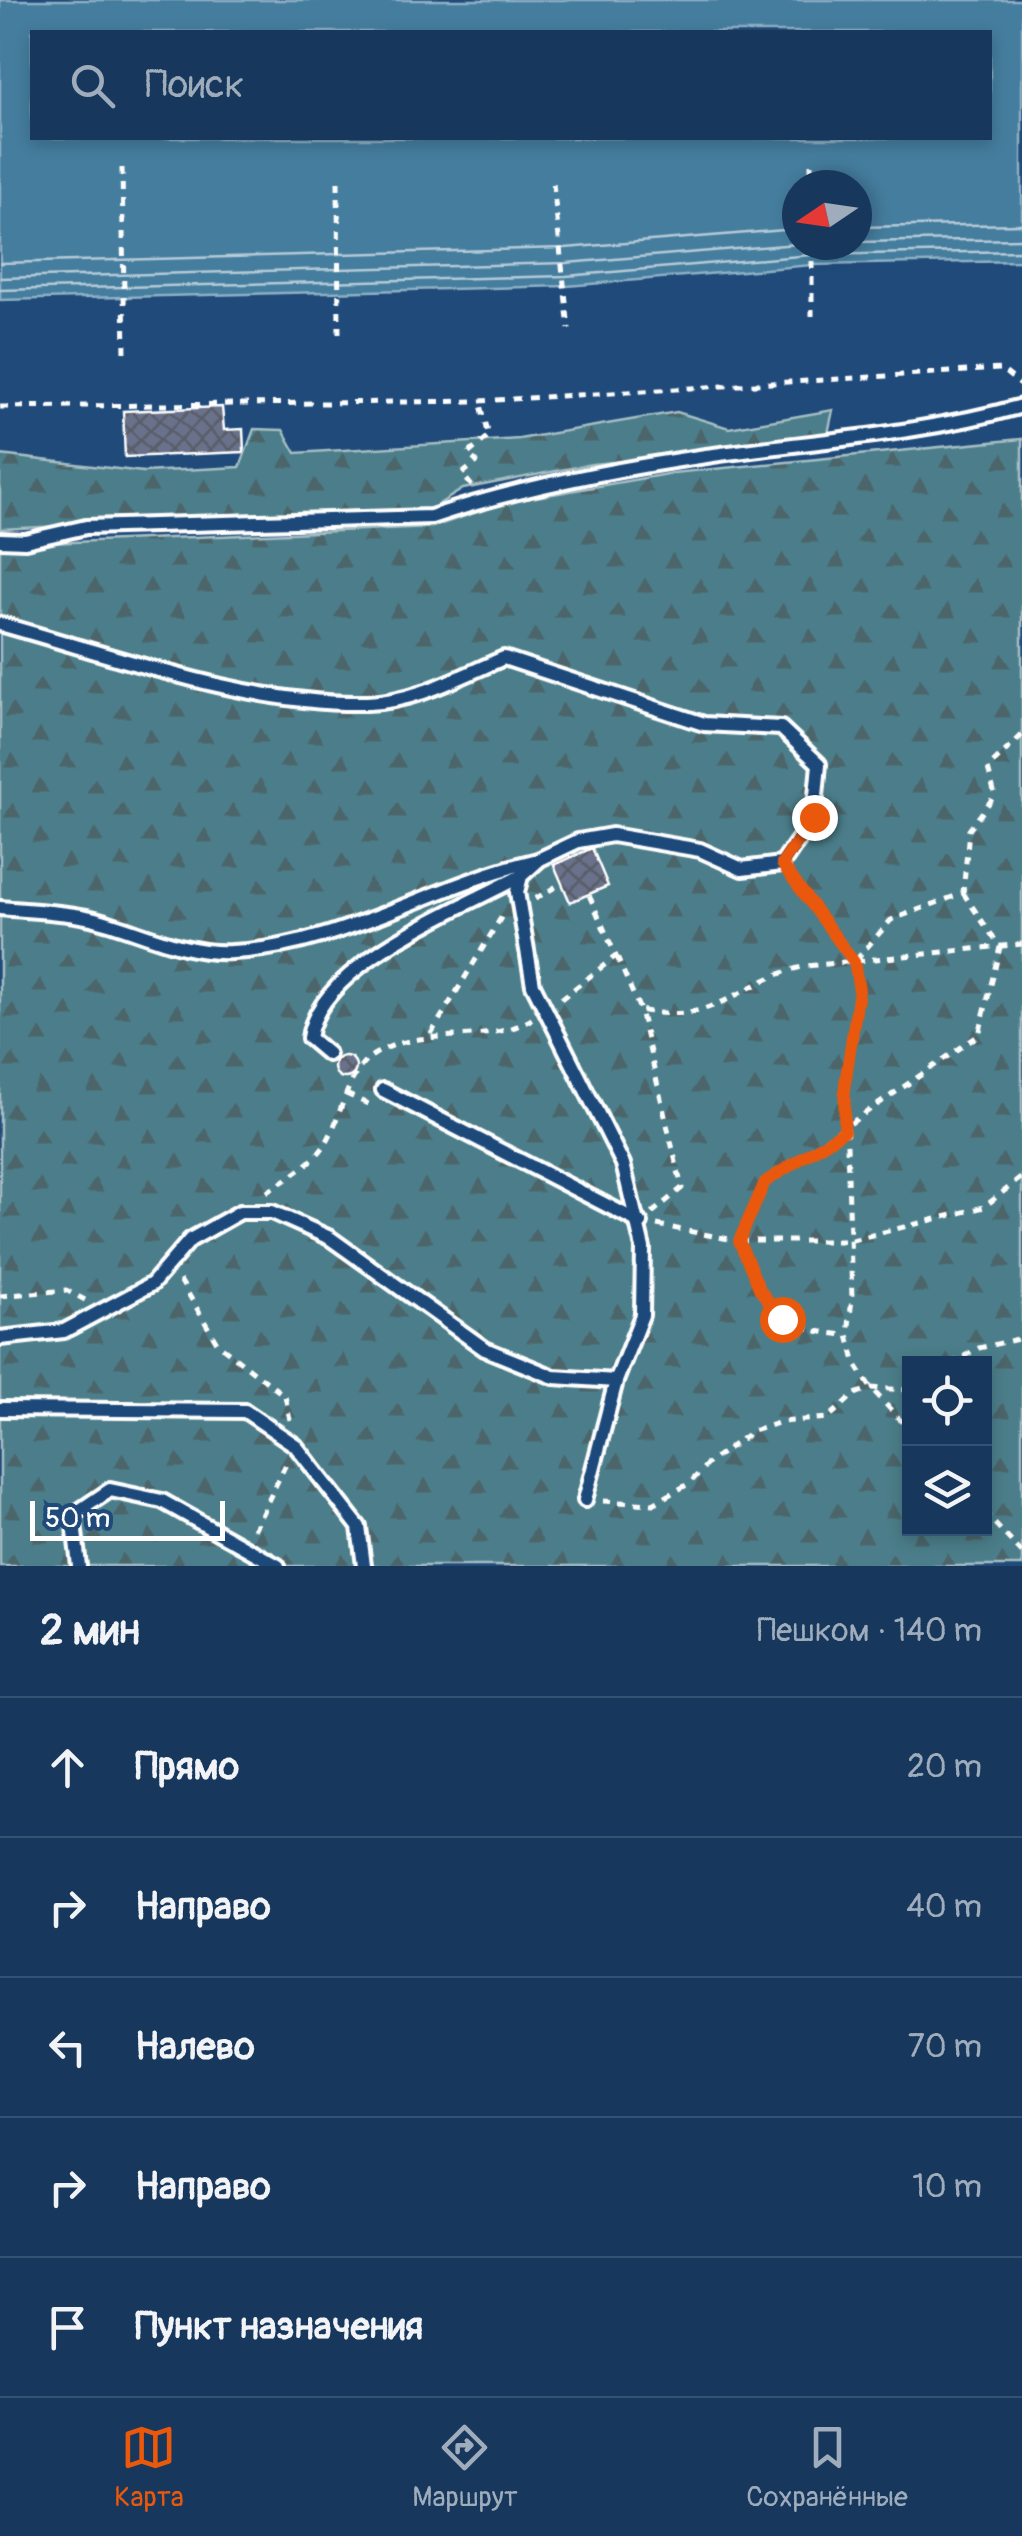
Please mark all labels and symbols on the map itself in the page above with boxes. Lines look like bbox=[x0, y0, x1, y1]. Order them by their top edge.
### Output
north arrow bbox=[782, 170, 872, 260]
route end bbox=[792, 795, 838, 841]
route start bbox=[760, 1297, 806, 1343]
scale bar bbox=[30, 1496, 225, 1540]

